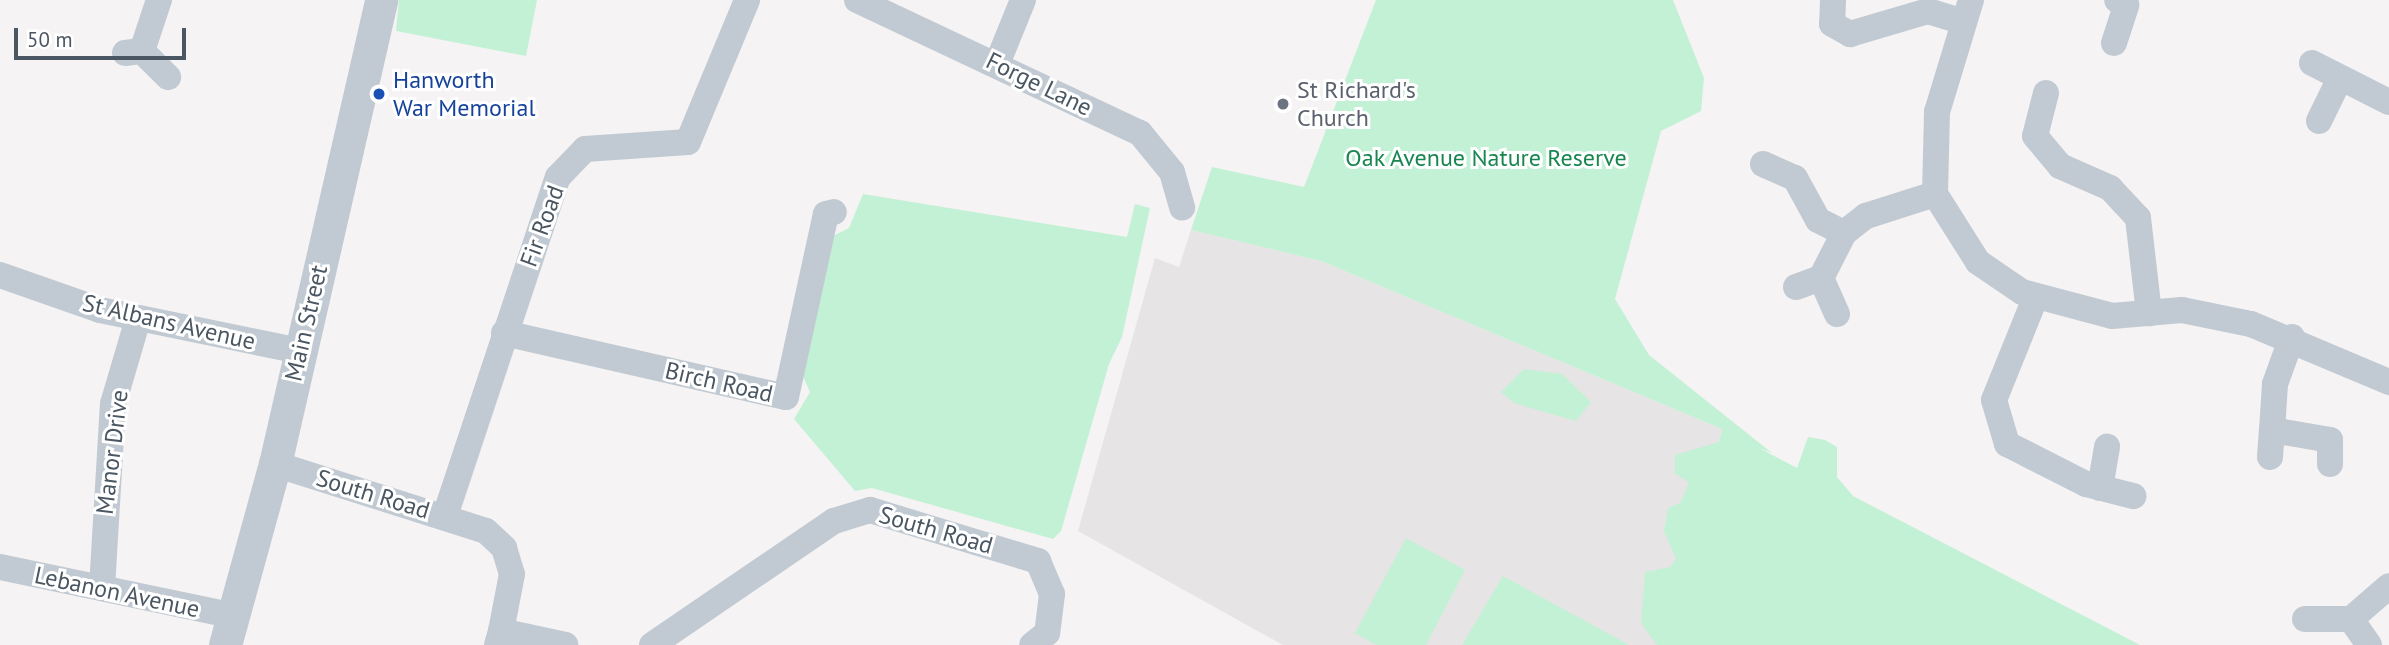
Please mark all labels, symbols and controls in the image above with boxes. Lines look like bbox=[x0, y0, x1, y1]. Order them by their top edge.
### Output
scale bar bbox=[18, 14, 189, 58]
text: 50 m bbox=[27, 26, 73, 53]
street label: Forge Lane bbox=[981, 46, 1097, 122]
place label: Hanworth War Memorial bbox=[393, 66, 535, 122]
place label: St Richard's Church bbox=[1297, 76, 1416, 132]
marker: Hanworth War Memorial bbox=[371, 86, 387, 102]
marker: St Richard's Church bbox=[1275, 96, 1291, 112]
park label: Oak Avenue Nature Reserve bbox=[1345, 144, 1627, 172]
street label: Fir Road bbox=[514, 182, 570, 270]
street label: Main Street bbox=[279, 262, 333, 384]
street label: St Albans Avenue bbox=[79, 288, 259, 356]
street label: Birch Road bbox=[662, 356, 776, 408]
street label: Manor Drive bbox=[90, 388, 134, 516]
street label: South Road bbox=[313, 463, 433, 525]
street label: South Road bbox=[876, 500, 996, 560]
street label: Lebanon Avenue bbox=[32, 560, 202, 624]

